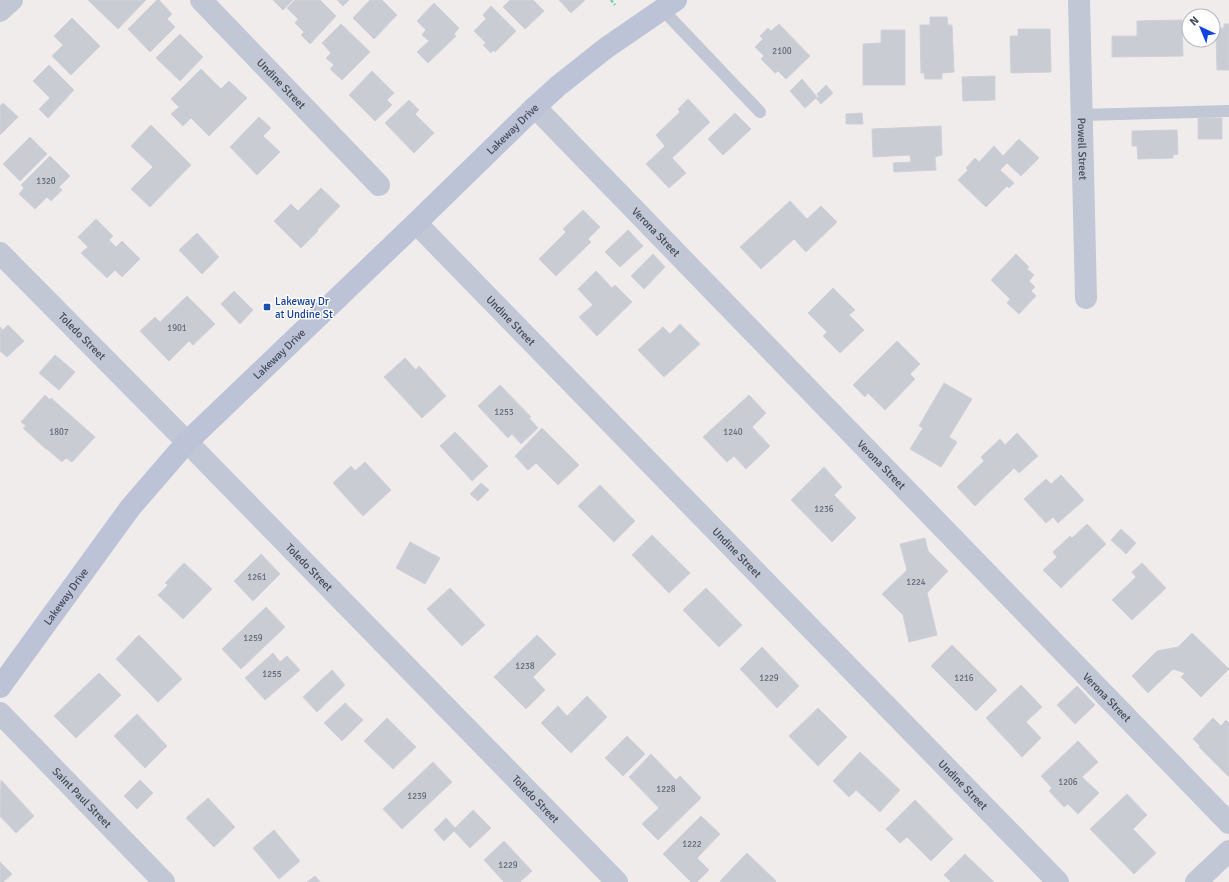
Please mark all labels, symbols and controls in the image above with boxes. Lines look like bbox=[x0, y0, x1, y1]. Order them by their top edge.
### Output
north arrow bbox=[1181, 8, 1221, 48]
text: N bbox=[1187, 14, 1202, 29]
house number: 2100 bbox=[772, 46, 792, 57]
street label: Undine Street bbox=[254, 56, 308, 112]
street label: Lakeway Drive bbox=[484, 101, 541, 158]
street label: Powell Street bbox=[1075, 118, 1089, 180]
house number: 1320 bbox=[36, 176, 56, 187]
street label: Verona Street bbox=[629, 205, 683, 260]
street label: Undine Street bbox=[483, 293, 538, 349]
place label: Lakeway Dr at Undine St bbox=[275, 295, 333, 321]
marker: Lakeway Dr at Undine St bbox=[262, 302, 272, 312]
street label: Toledo Street bbox=[56, 310, 108, 363]
house number: 1901 bbox=[167, 323, 187, 334]
street label: Lakeway Drive bbox=[251, 326, 308, 382]
house number: 1253 bbox=[494, 407, 514, 418]
house number: 1807 bbox=[49, 427, 69, 438]
house number: 1240 bbox=[723, 427, 743, 438]
street label: Verona Street bbox=[854, 438, 908, 492]
house number: 1236 bbox=[814, 504, 834, 515]
street label: Undine Street bbox=[709, 525, 764, 581]
street label: Toledo Street bbox=[283, 541, 335, 594]
street label: Lakeway Drive bbox=[41, 566, 91, 628]
house number: 1261 bbox=[247, 572, 267, 583]
house number: 1224 bbox=[906, 577, 926, 588]
house number: 1259 bbox=[243, 633, 263, 644]
house number: 1238 bbox=[515, 661, 535, 672]
house number: 1255 bbox=[262, 669, 282, 680]
street label: Verona Street bbox=[1080, 670, 1134, 725]
house number: 1229 bbox=[759, 673, 779, 684]
house number: 1216 bbox=[954, 673, 974, 684]
street label: Undine Street bbox=[935, 757, 990, 813]
street label: Saint Paul Street bbox=[50, 765, 114, 831]
street label: Toledo Street bbox=[509, 773, 562, 826]
house number: 1206 bbox=[1058, 777, 1078, 788]
house number: 1228 bbox=[656, 784, 676, 795]
house number: 1239 bbox=[407, 791, 427, 802]
house number: 1222 bbox=[682, 839, 702, 850]
house number: 1229 bbox=[498, 860, 518, 871]

